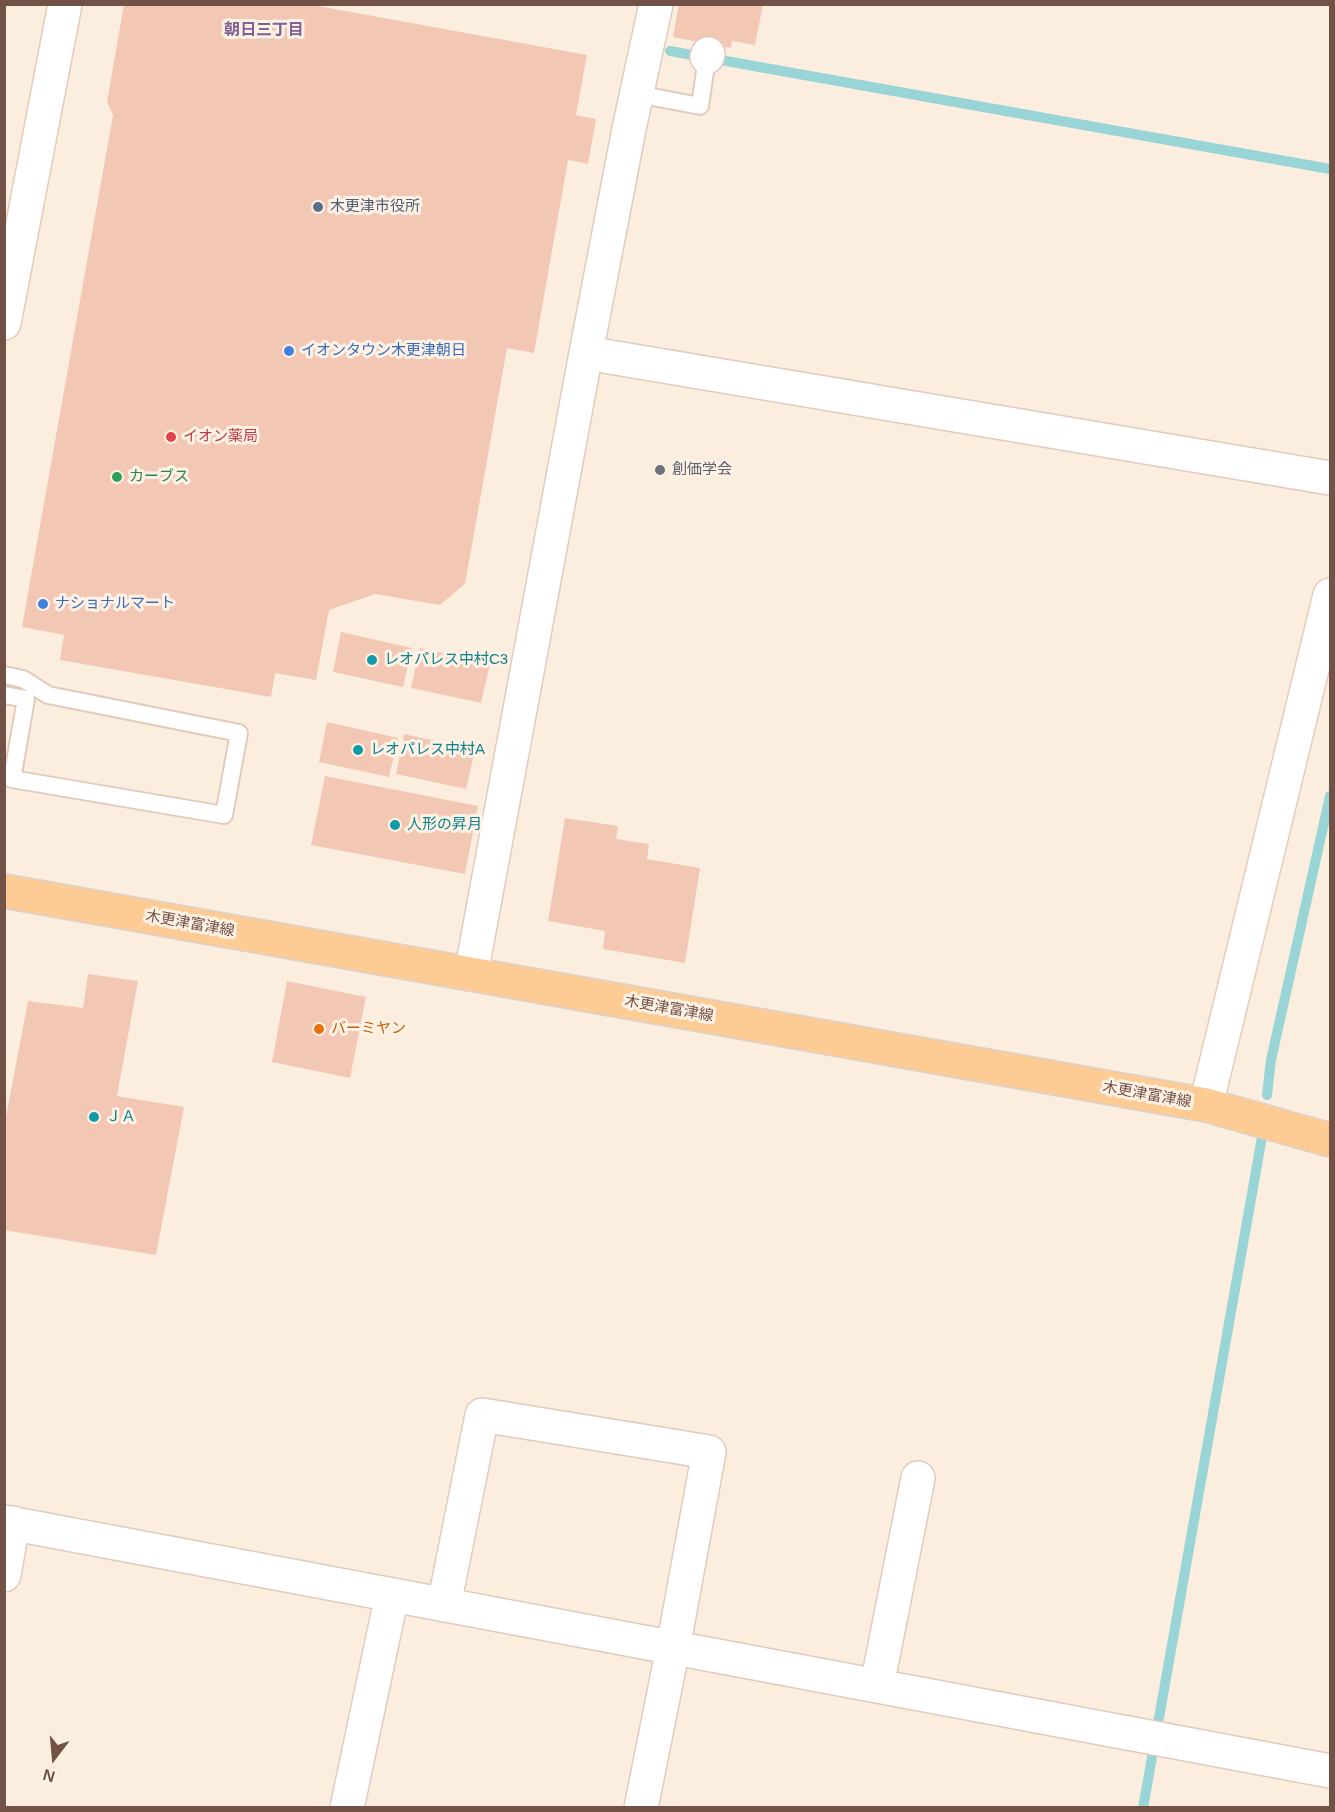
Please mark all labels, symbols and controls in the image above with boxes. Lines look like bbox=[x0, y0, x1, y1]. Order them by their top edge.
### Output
district label: 朝日三丁目 bbox=[224, 21, 304, 41]
place label: 木更津市役所 bbox=[330, 198, 420, 216]
marker: 木更津市役所 bbox=[311, 200, 325, 214]
place label: イオンタウン木更津朝日 bbox=[301, 342, 466, 360]
marker: イオンタウン木更津朝日 bbox=[282, 344, 296, 358]
place label: イオン薬局 bbox=[183, 428, 258, 446]
marker: イオン薬局 bbox=[164, 430, 178, 444]
place label: 創価学会 bbox=[672, 461, 732, 479]
marker: 創価学会 bbox=[653, 463, 667, 477]
place label: カーブス bbox=[129, 468, 189, 486]
marker: カーブス bbox=[110, 470, 124, 484]
place label: ナショナルマート bbox=[55, 595, 175, 613]
marker: ナショナルマート bbox=[36, 597, 50, 611]
place label: レオパレス中村C3 bbox=[384, 651, 508, 669]
marker: レオパレス中村C3 bbox=[365, 653, 379, 667]
place label: レオパレス中村A bbox=[370, 741, 485, 759]
marker: レオパレス中村A bbox=[351, 743, 365, 757]
place label: 人形の昇月 bbox=[407, 816, 482, 834]
marker: 人形の昇月 bbox=[388, 818, 402, 832]
street label: 木更津富津線 bbox=[144, 907, 236, 941]
street label: 木更津富津線 bbox=[623, 992, 715, 1026]
place label: バーミヤン bbox=[331, 1020, 406, 1038]
marker: バーミヤン bbox=[312, 1022, 326, 1036]
street label: 木更津富津線 bbox=[1101, 1078, 1193, 1112]
place label: ＪＡ bbox=[106, 1108, 136, 1126]
marker: ＪＡ bbox=[87, 1110, 101, 1124]
north arrow bbox=[24, 1728, 84, 1788]
text: N bbox=[41, 1766, 57, 1786]

